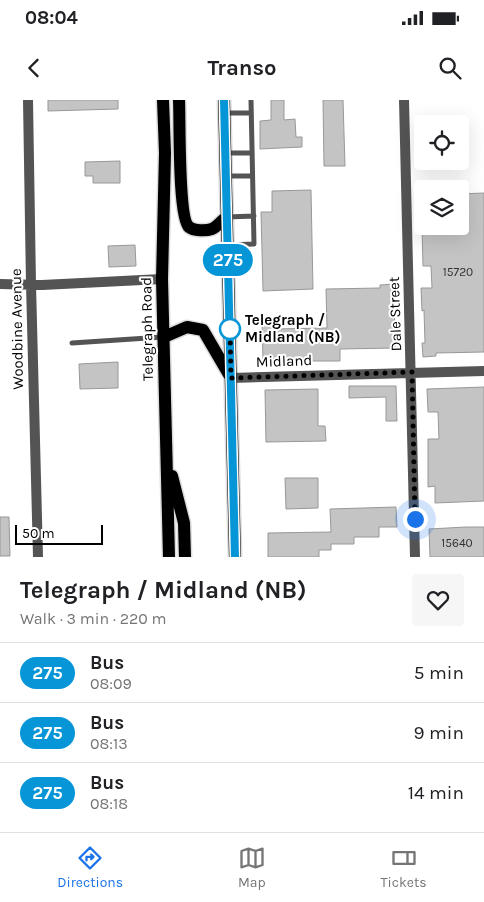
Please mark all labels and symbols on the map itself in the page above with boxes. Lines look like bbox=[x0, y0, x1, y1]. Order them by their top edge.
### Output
line badge: 275 bbox=[199, 244, 257, 276]
house number: 15720 bbox=[443, 265, 473, 279]
street label: Woodbine Avenue bbox=[7, 268, 27, 390]
street label: Dale Street bbox=[385, 276, 405, 352]
street label: Telegraph Road bbox=[137, 277, 157, 381]
place label: Telegraph / Midland (NB) bbox=[245, 311, 340, 346]
marker: Telegraph / Midland (NB) bbox=[219, 318, 241, 340]
street label: Midland bbox=[255, 351, 313, 371]
your location bbox=[403, 507, 428, 532]
scale bar bbox=[15, 522, 102, 545]
house number: 15640 bbox=[441, 536, 473, 550]

